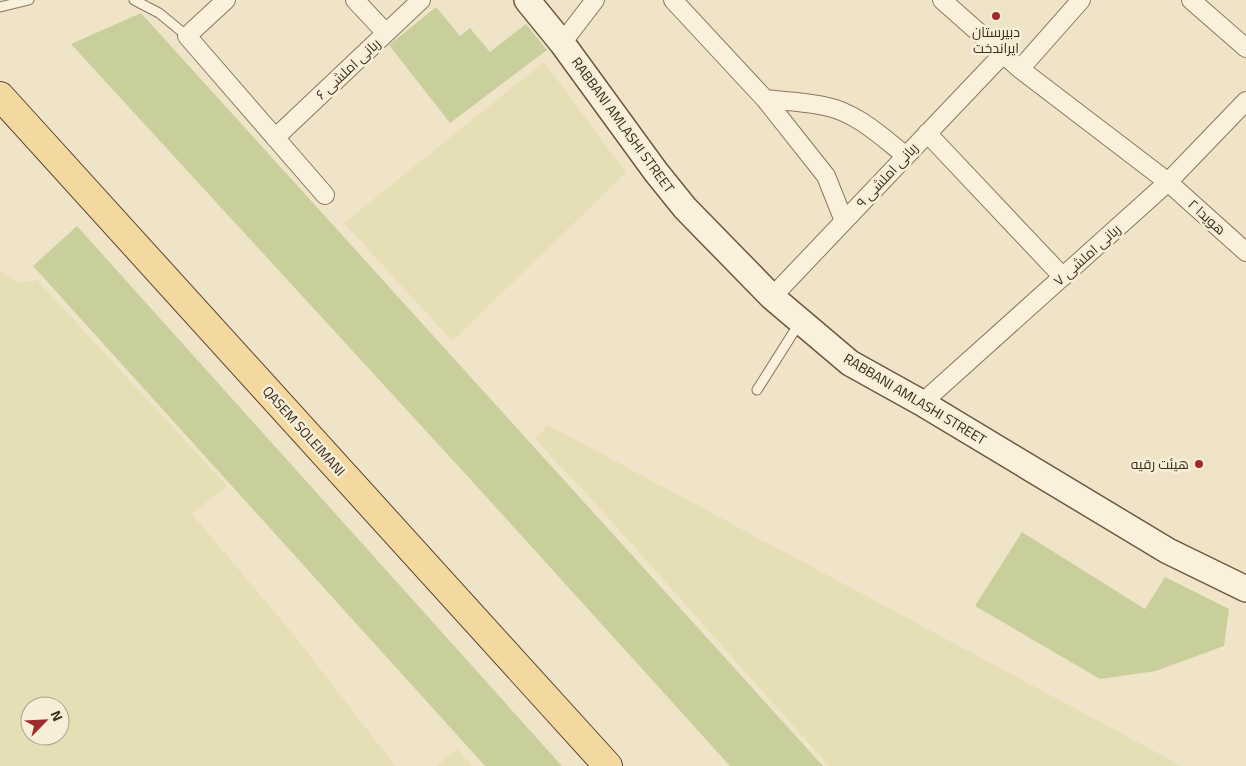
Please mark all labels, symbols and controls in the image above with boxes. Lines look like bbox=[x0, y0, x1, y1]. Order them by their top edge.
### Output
marker: دبیرستان ایراندخت bbox=[990, 10, 1002, 22]
place label: دبیرستان ایراندخت bbox=[972, 19, 1020, 61]
street label: ربانی املشی ۶ bbox=[309, 32, 387, 106]
street label: RABBANI AMLASHI STREET bbox=[564, 51, 682, 199]
street label: ربانی املشی ۹ bbox=[849, 136, 925, 214]
street label: هویدا ۲ bbox=[1182, 192, 1232, 242]
street label: ربانی املشی ۷ bbox=[1047, 217, 1127, 293]
street label: RABBANI AMLASHI STREET bbox=[838, 346, 992, 453]
street label: QASEM SOLEIMANI bbox=[256, 379, 352, 483]
place label: هيئت رقیه bbox=[1131, 451, 1189, 477]
marker: هيئت رقیه bbox=[1193, 458, 1205, 470]
north arrow bbox=[20, 696, 70, 746]
text: N bbox=[43, 706, 71, 725]

